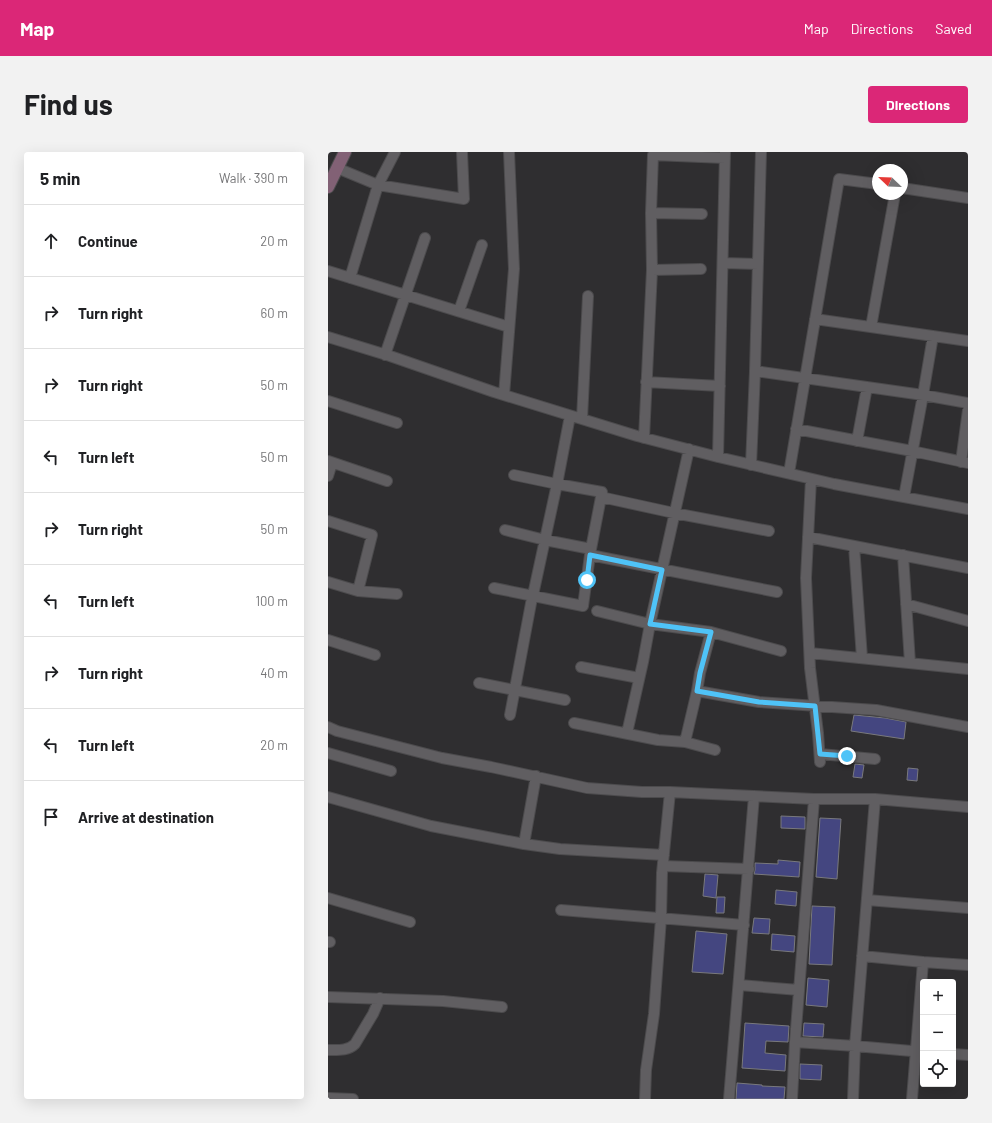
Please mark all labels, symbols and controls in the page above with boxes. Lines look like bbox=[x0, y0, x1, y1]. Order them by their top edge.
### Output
text: Map bbox=[20, 17, 54, 40]
text: Map bbox=[804, 20, 829, 37]
text: Directions bbox=[851, 20, 913, 37]
text: Saved bbox=[935, 20, 972, 37]
button: Directions bbox=[868, 86, 968, 123]
text: Find us bbox=[24, 87, 113, 121]
north arrow bbox=[872, 164, 908, 200]
text: 5 min bbox=[40, 168, 80, 188]
text: Walk · 390 m bbox=[219, 170, 288, 186]
icon: ahead bbox=[40, 230, 62, 252]
text: Continue bbox=[78, 232, 138, 250]
text: 20 m bbox=[260, 233, 288, 249]
icon: right bbox=[40, 302, 62, 324]
text: Turn right bbox=[78, 304, 143, 322]
text: 60 m bbox=[261, 305, 288, 321]
icon: right bbox=[40, 374, 62, 396]
text: Turn right bbox=[78, 376, 143, 394]
text: 50 m bbox=[261, 377, 288, 393]
icon: left bbox=[40, 446, 62, 468]
text: Turn left bbox=[78, 448, 134, 466]
text: 50 m bbox=[261, 449, 288, 465]
icon: right bbox=[40, 518, 62, 540]
text: Turn right bbox=[78, 520, 143, 538]
text: 50 m bbox=[261, 521, 288, 537]
route start bbox=[578, 571, 596, 589]
icon: left bbox=[40, 590, 62, 612]
text: Turn left bbox=[78, 592, 134, 610]
text: 100 m bbox=[255, 593, 288, 609]
icon: right bbox=[40, 662, 62, 684]
text: Turn right bbox=[78, 664, 143, 682]
text: 40 m bbox=[260, 665, 288, 681]
icon: left bbox=[40, 734, 62, 756]
text: Turn left bbox=[78, 736, 134, 754]
text: 20 m bbox=[260, 737, 288, 753]
route end bbox=[838, 747, 856, 765]
icon: arrive bbox=[40, 806, 62, 828]
text: Arrive at destination bbox=[78, 808, 214, 826]
map controls bbox=[920, 979, 956, 1087]
button: + bbox=[920, 979, 956, 1015]
button: − bbox=[920, 1015, 956, 1051]
button: locate bbox=[920, 1051, 956, 1087]

